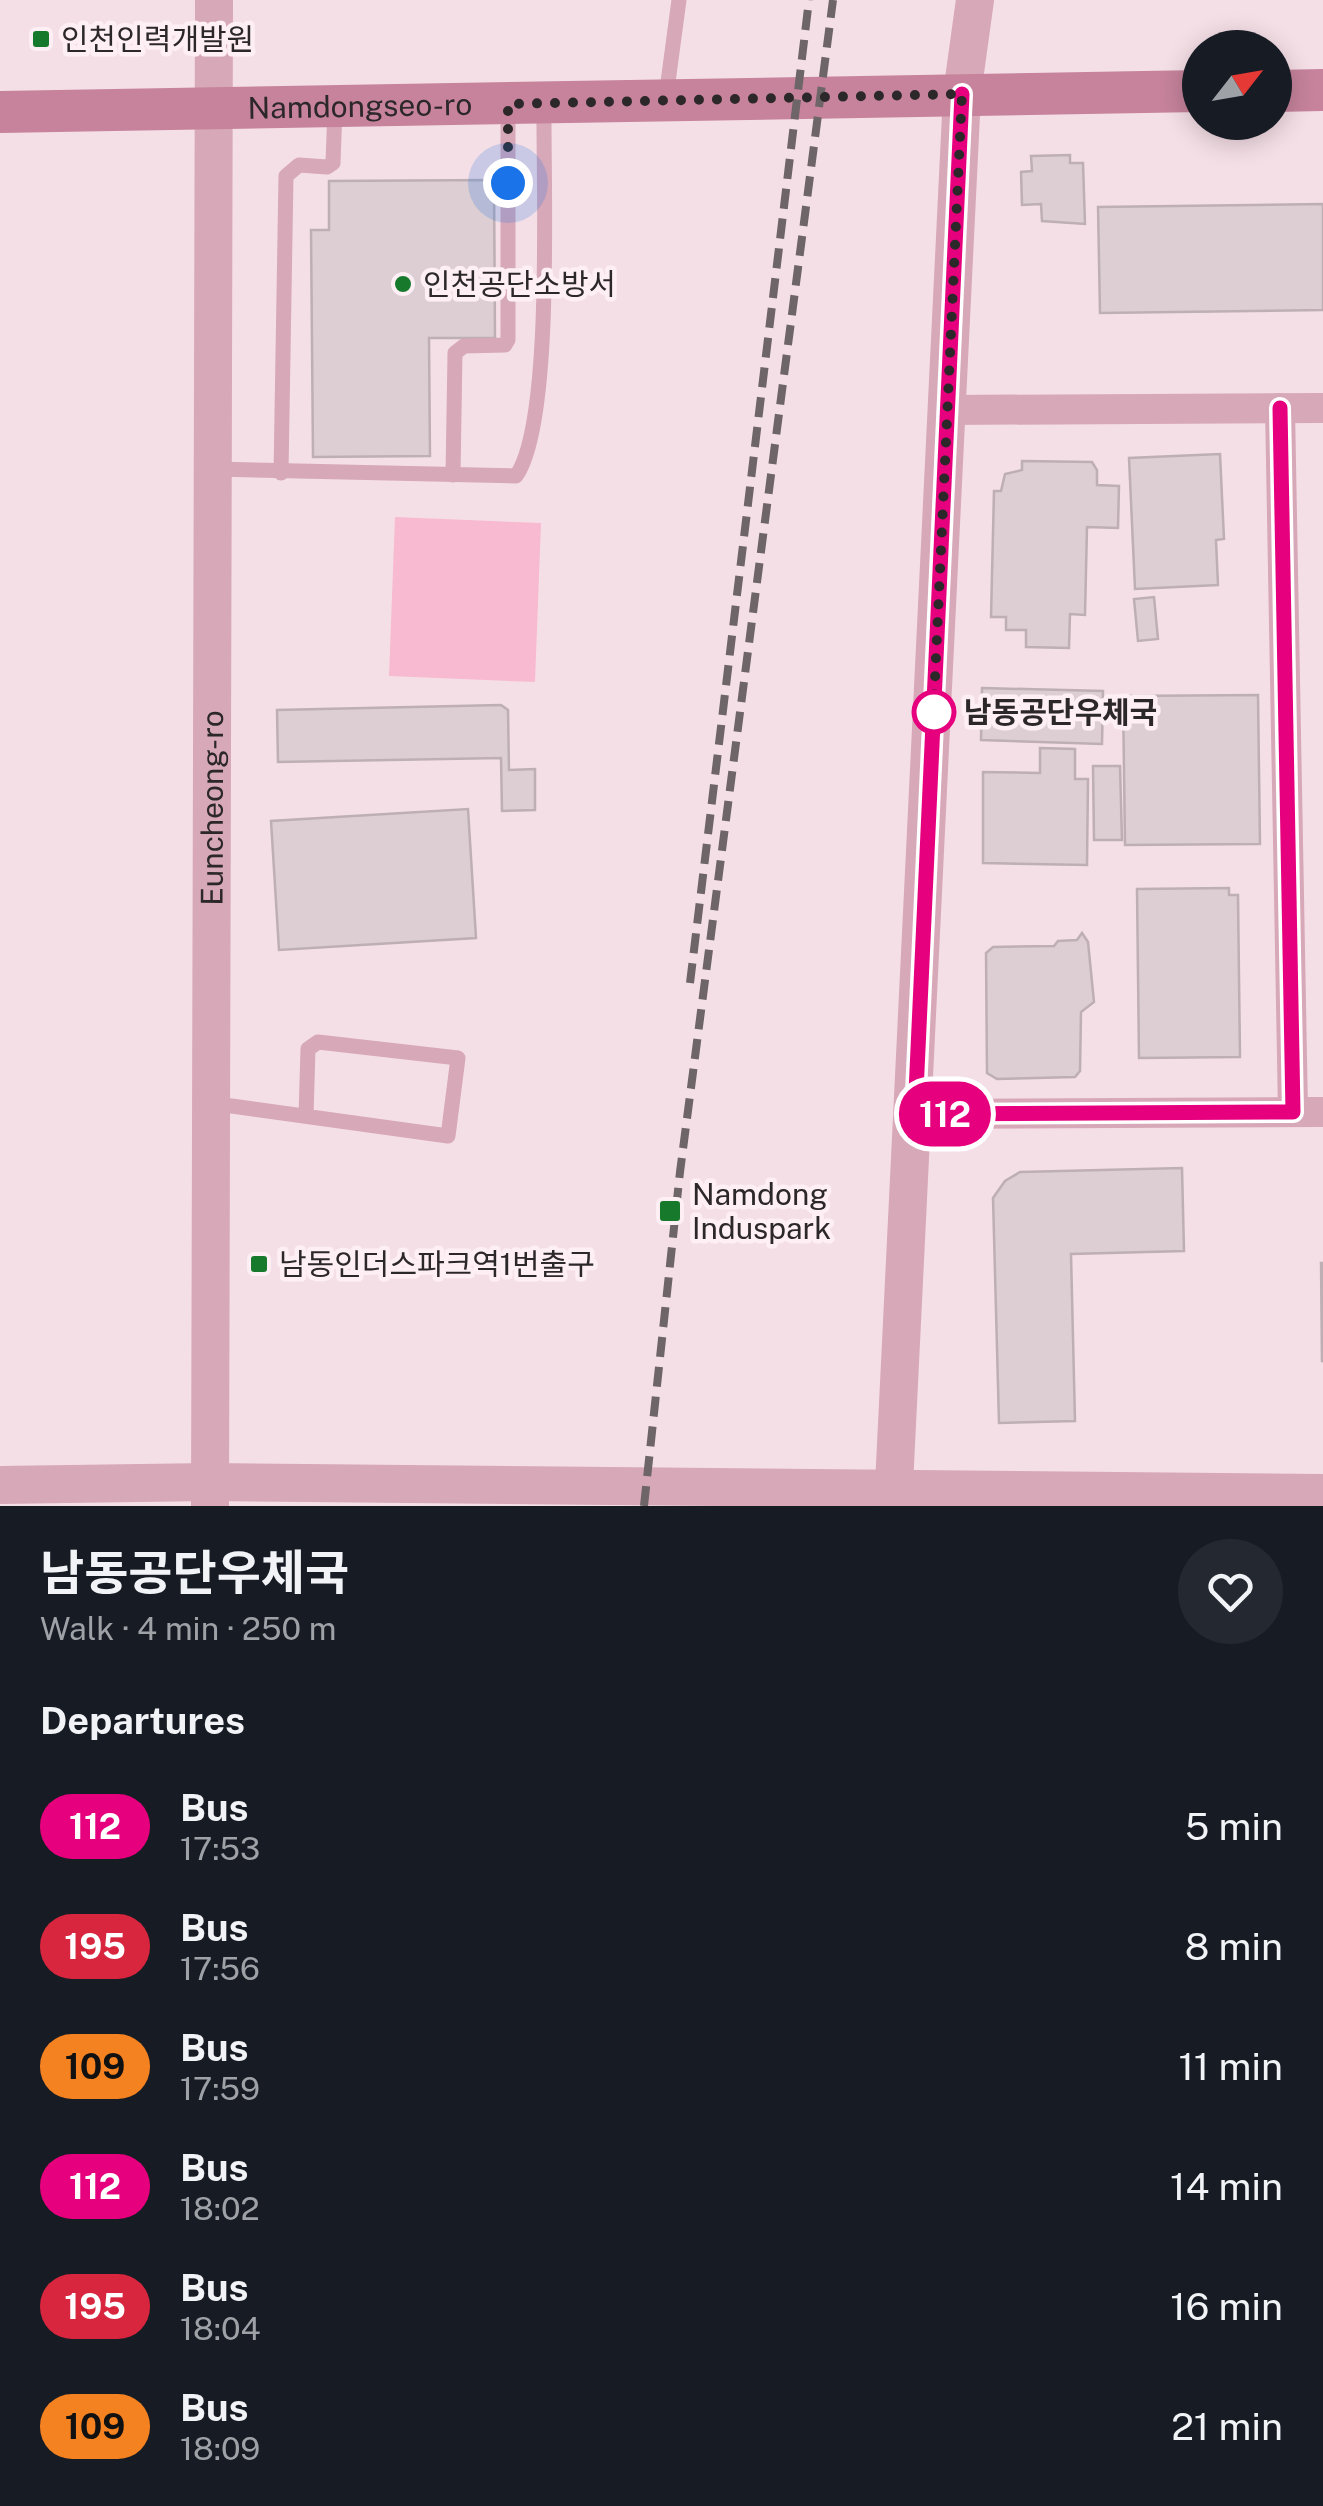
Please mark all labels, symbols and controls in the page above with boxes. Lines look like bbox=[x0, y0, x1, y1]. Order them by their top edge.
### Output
place label: 인천인력개발원 bbox=[61, 21, 254, 57]
marker: 인천인력개발원 bbox=[30, 28, 52, 50]
north arrow bbox=[1182, 30, 1292, 140]
map controls bbox=[1182, 30, 1292, 140]
street label: Namdongseo-ro bbox=[247, 86, 473, 126]
your location bbox=[483, 158, 533, 208]
place label: 인천공단소방서 bbox=[423, 266, 616, 302]
marker: 인천공단소방서 bbox=[392, 273, 414, 295]
marker: 남동공단우체국 bbox=[913, 691, 955, 733]
place label: 남동공단우체국 bbox=[964, 694, 1157, 730]
street label: Euncheong-ro bbox=[194, 710, 230, 906]
line badge: 112 bbox=[888, 1082, 1002, 1146]
text: 112 bbox=[919, 1094, 971, 1135]
place label: Namdong Induspark bbox=[692, 1176, 831, 1246]
marker: Namdong Induspark bbox=[657, 1198, 683, 1224]
place label: 남동인더스파크역1번출구 bbox=[279, 1246, 595, 1282]
marker: 남동인더스파크역1번출구 bbox=[248, 1253, 270, 1275]
button: heart bbox=[1178, 1539, 1283, 1644]
text: 남동공단우체국 bbox=[40, 1544, 349, 1601]
text: Walk · 4 min · 250 m bbox=[40, 1610, 336, 1647]
text: Departures bbox=[40, 1698, 245, 1743]
text: Bus bbox=[180, 1785, 249, 1830]
text: 5 min bbox=[1185, 1804, 1283, 1849]
text: 112 bbox=[69, 1806, 121, 1847]
text: 17:53 bbox=[180, 1830, 260, 1867]
text: Bus bbox=[180, 1905, 249, 1950]
text: 8 min bbox=[1185, 1924, 1283, 1969]
text: 195 bbox=[64, 1926, 126, 1967]
text: 17:56 bbox=[180, 1950, 260, 1987]
text: Bus bbox=[180, 2025, 249, 2070]
text: 11 min bbox=[1178, 2044, 1283, 2089]
text: 109 bbox=[65, 2046, 125, 2087]
text: 17:59 bbox=[180, 2070, 260, 2107]
text: Bus bbox=[180, 2145, 249, 2190]
text: 14 min bbox=[1170, 2164, 1283, 2209]
text: 112 bbox=[69, 2166, 121, 2207]
text: 18:02 bbox=[180, 2190, 260, 2227]
text: Bus bbox=[180, 2265, 249, 2310]
text: 16 min bbox=[1170, 2284, 1283, 2329]
text: 195 bbox=[64, 2286, 126, 2327]
text: 18:04 bbox=[180, 2310, 261, 2347]
text: Bus bbox=[180, 2385, 249, 2430]
text: 21 min bbox=[1171, 2404, 1283, 2449]
text: 109 bbox=[65, 2406, 125, 2447]
text: 18:09 bbox=[180, 2430, 260, 2467]

